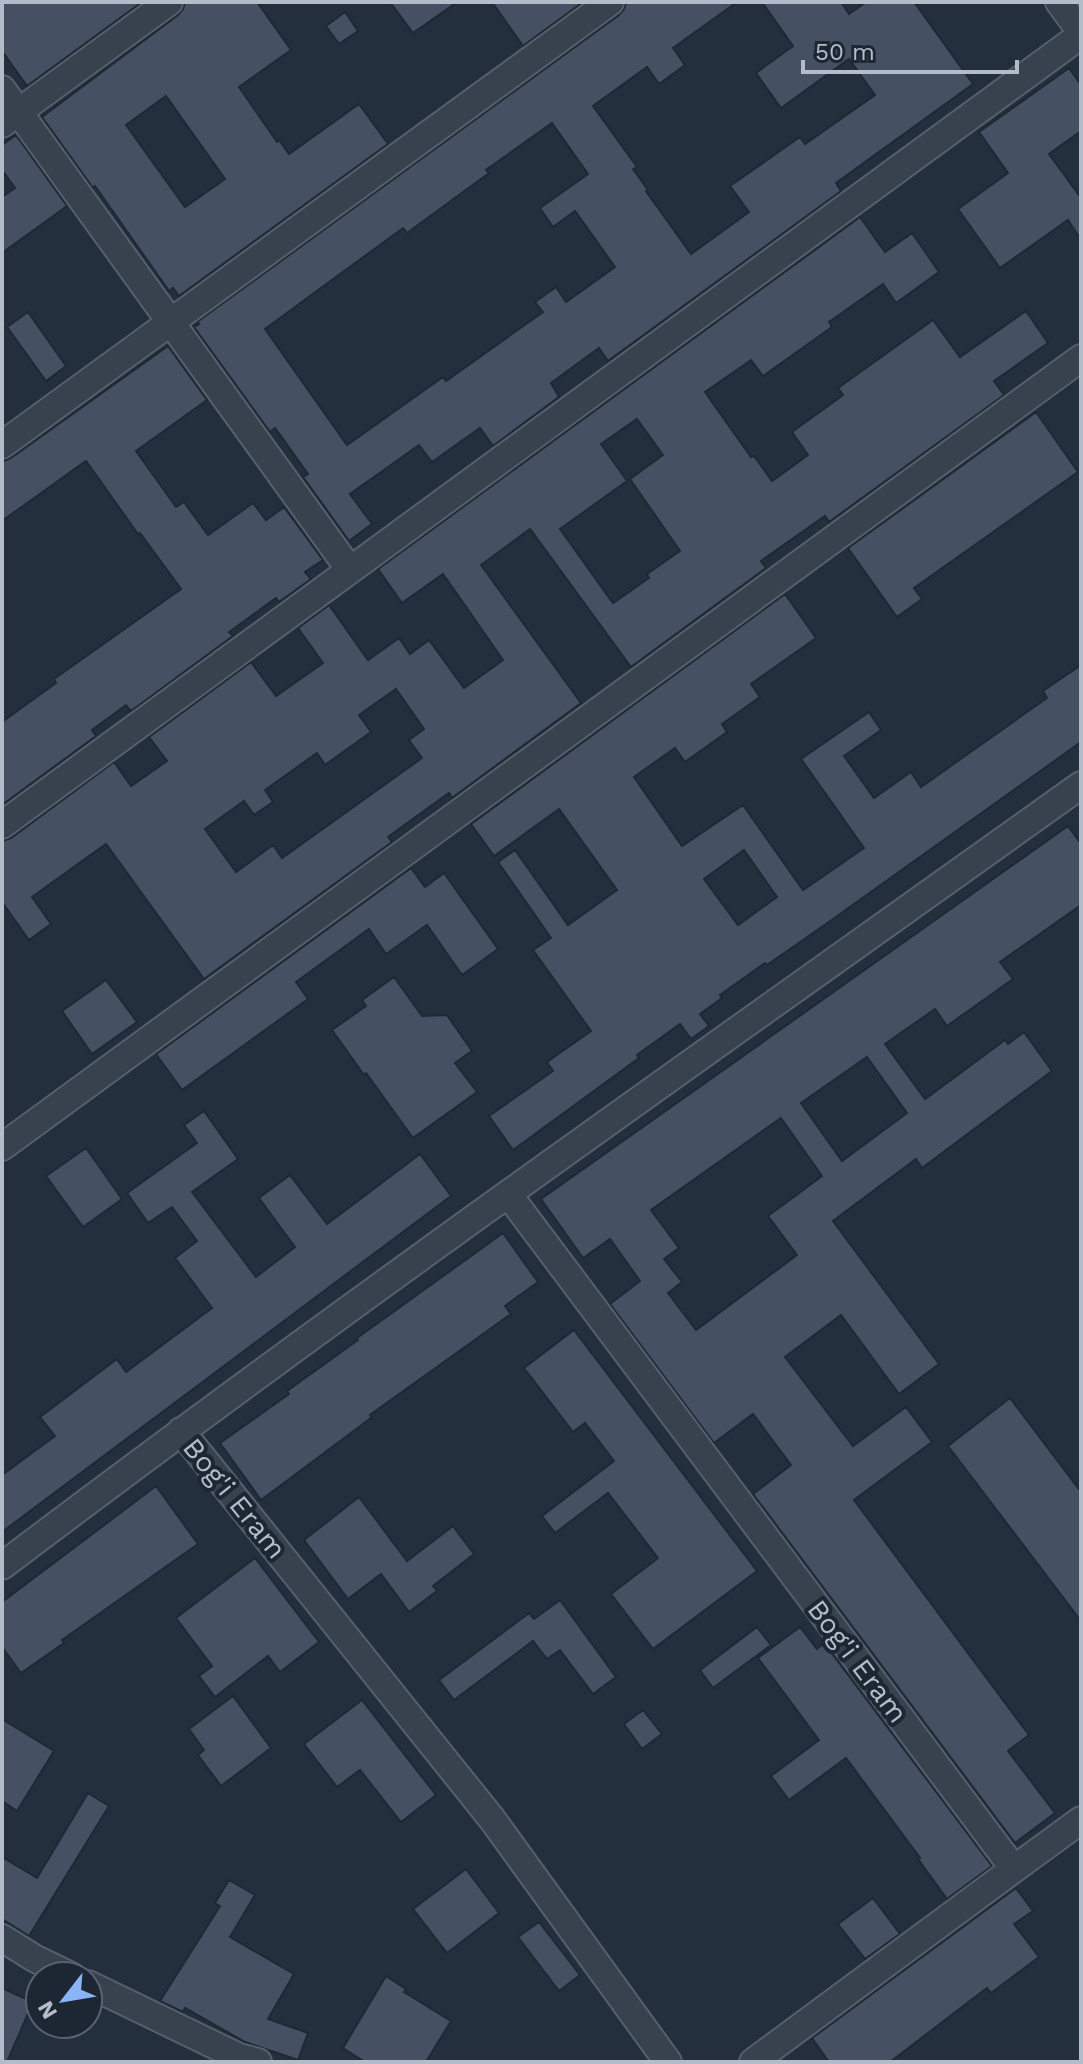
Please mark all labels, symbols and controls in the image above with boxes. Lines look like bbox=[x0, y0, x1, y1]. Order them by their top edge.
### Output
scale bar bbox=[803, 24, 1017, 74]
text: 50 m bbox=[815, 38, 875, 66]
street label: Bog'i Eram bbox=[176, 1431, 293, 1565]
street label: Bog'i Eram bbox=[801, 1593, 914, 1729]
north arrow bbox=[24, 1960, 104, 2040]
text: N bbox=[32, 1997, 62, 2023]

